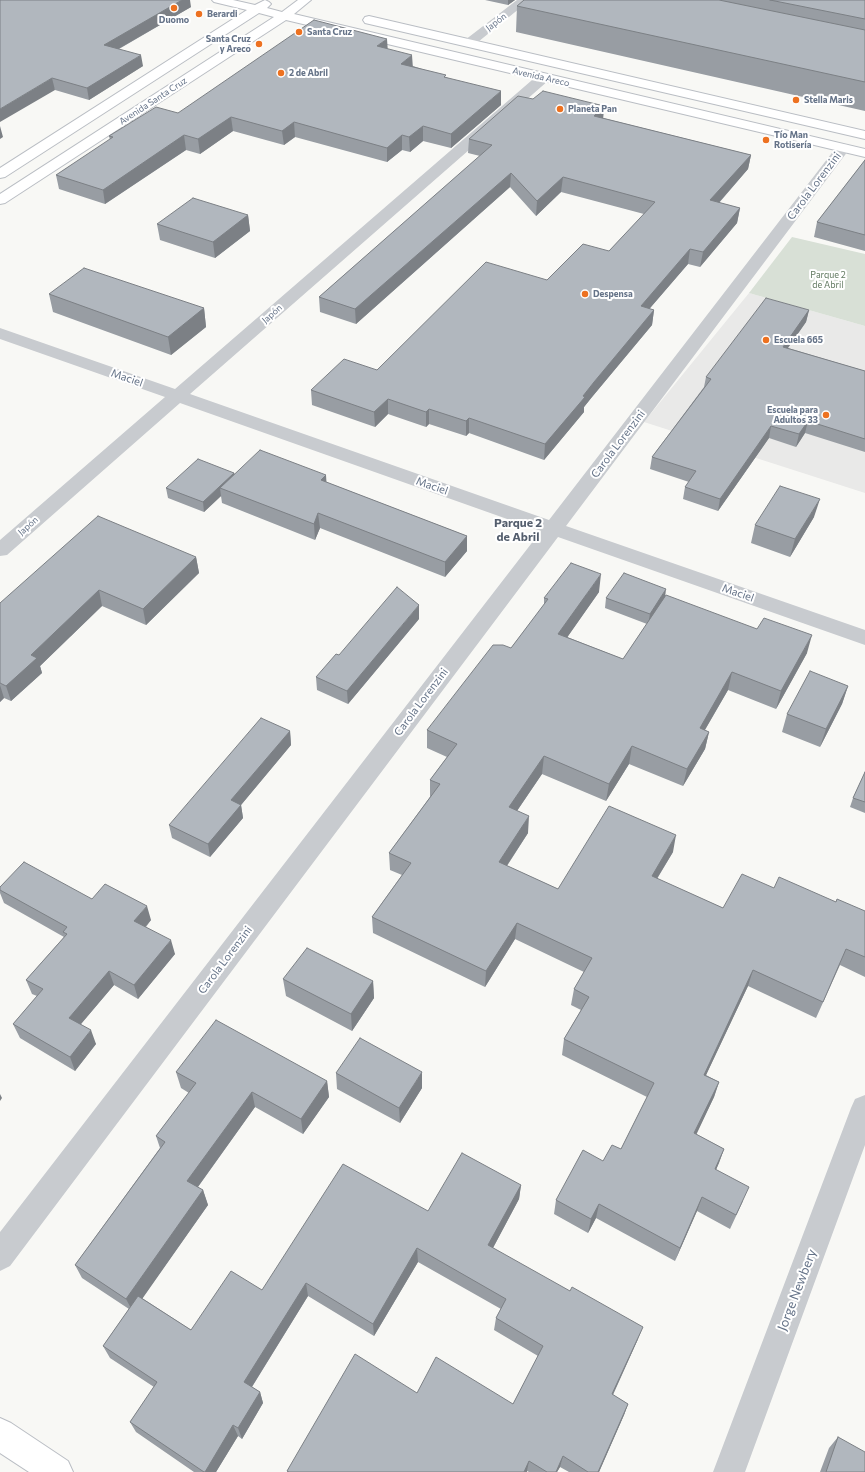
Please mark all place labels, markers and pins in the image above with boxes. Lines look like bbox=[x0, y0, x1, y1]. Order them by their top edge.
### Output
marker: Duomo bbox=[169, 3, 179, 13]
marker: Berardi bbox=[194, 9, 204, 19]
place label: Berardi bbox=[207, 9, 237, 19]
place label: Duomo bbox=[159, 15, 189, 25]
marker: Santa Cruz bbox=[294, 27, 304, 37]
place label: Santa Cruz bbox=[307, 27, 352, 37]
place label: Santa Cruz y Areco bbox=[206, 34, 251, 55]
marker: Santa Cruz y Areco bbox=[254, 39, 264, 49]
marker: 2 de Abril bbox=[276, 68, 286, 78]
place label: 2 de Abril bbox=[289, 68, 328, 78]
marker: Stella Maris bbox=[791, 95, 801, 105]
place label: Stella Maris bbox=[804, 95, 853, 105]
marker: Planeta Pan bbox=[555, 104, 565, 114]
place label: Planeta Pan bbox=[568, 104, 617, 114]
place label: Tío Man Rotisería bbox=[774, 130, 811, 151]
marker: Tío Man Rotisería bbox=[761, 135, 771, 145]
marker: Despensa bbox=[580, 289, 590, 299]
place label: Despensa bbox=[593, 289, 633, 299]
marker: Escuela 665 bbox=[761, 335, 771, 345]
place label: Escuela 665 bbox=[774, 335, 823, 345]
place label: Escuela para Adultos 33 bbox=[767, 405, 818, 426]
marker: Escuela para Adultos 33 bbox=[821, 410, 831, 420]

